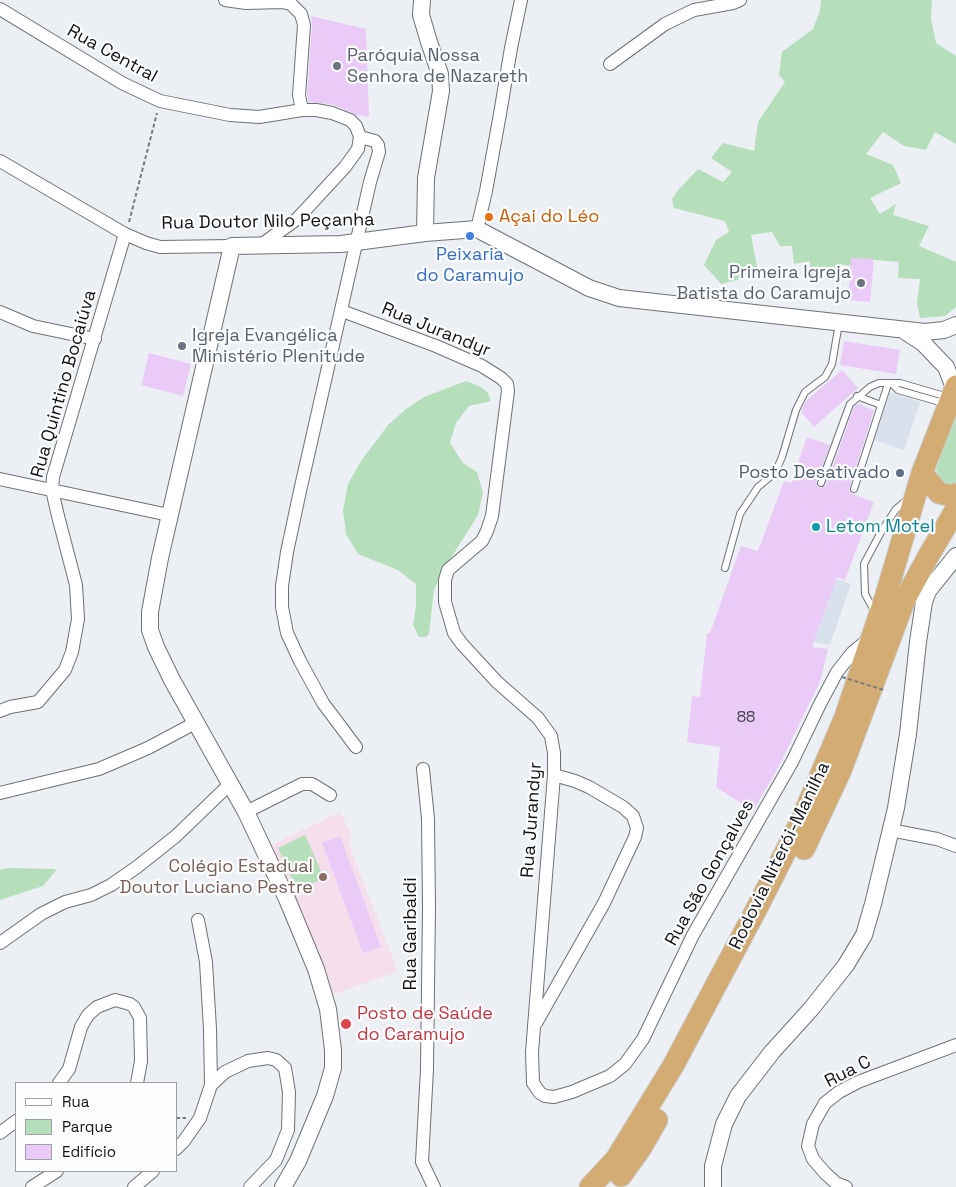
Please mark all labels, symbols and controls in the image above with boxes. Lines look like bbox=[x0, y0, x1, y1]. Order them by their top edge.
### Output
street label: Rua Central bbox=[63, 20, 161, 88]
place label: Paróquia Nossa Senhora de Nazareth bbox=[347, 45, 528, 88]
marker: Paróquia Nossa Senhora de Nazareth bbox=[331, 60, 343, 72]
place label: Açai do Léo bbox=[499, 206, 599, 228]
street label: Rua Doutor Nilo Peçanha bbox=[161, 209, 375, 235]
marker: Açai do Léo bbox=[483, 211, 495, 223]
marker: Peixaria do Caramujo bbox=[464, 230, 476, 242]
place label: Peixaria do Caramujo bbox=[416, 244, 524, 286]
place label: Primeira Igreja Batista do Caramujo bbox=[676, 262, 851, 304]
marker: Primeira Igreja Batista do Caramujo bbox=[855, 277, 867, 289]
street label: Rua Quintino Bocaiúva bbox=[27, 288, 101, 480]
street label: Rua Jurandyr bbox=[378, 298, 494, 362]
place label: Igreja Evangélica Ministério Plenitude bbox=[192, 325, 365, 368]
marker: Igreja Evangélica Ministério Plenitude bbox=[176, 340, 188, 352]
place label: Posto Desativado bbox=[739, 462, 890, 484]
marker: Posto Desativado bbox=[894, 467, 906, 479]
place label: Letom Motel bbox=[826, 516, 935, 538]
marker: Letom Motel bbox=[810, 521, 822, 533]
house number: 88 bbox=[737, 709, 755, 727]
street label: Rodovia Niterói-Manilha bbox=[725, 759, 835, 953]
street label: Rua Jurandyr bbox=[517, 761, 547, 879]
street label: Rua São Gonçalves bbox=[661, 796, 759, 950]
place label: Colégio Estadual Doutor Luciano Pestre bbox=[119, 856, 313, 899]
marker: Colégio Estadual Doutor Luciano Pestre bbox=[317, 871, 329, 883]
street label: Rua Garibaldi bbox=[400, 877, 422, 991]
place label: Posto de Saúde do Caramujo bbox=[357, 1003, 493, 1046]
marker: Posto de Saúde do Caramujo bbox=[339, 1017, 353, 1031]
street label: Rua C bbox=[821, 1051, 875, 1093]
legend bbox=[15, 1082, 178, 1172]
text: Rua bbox=[62, 1092, 89, 1111]
text: Parque bbox=[62, 1117, 113, 1136]
text: Edifício bbox=[62, 1142, 116, 1161]

